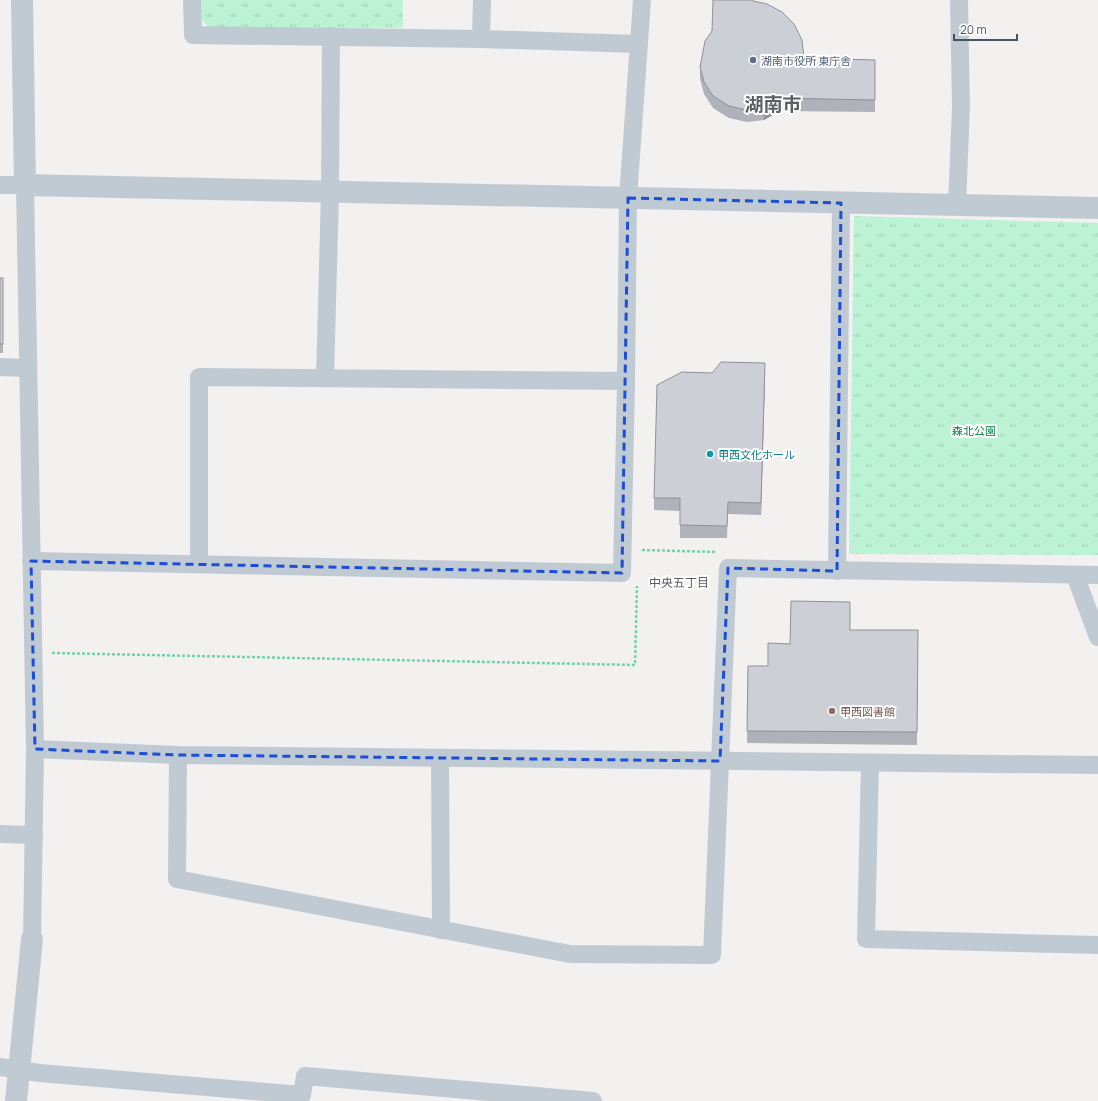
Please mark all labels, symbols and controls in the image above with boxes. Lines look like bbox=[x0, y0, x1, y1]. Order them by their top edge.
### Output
scale bar bbox=[954, 16, 1017, 42]
text: 20 m bbox=[960, 21, 987, 38]
place label: 湖南市役所 東庁舎 bbox=[761, 53, 851, 68]
marker: 湖南市役所 東庁舎 bbox=[748, 55, 758, 65]
district label: 湖南市 bbox=[744, 91, 802, 117]
park label: 森北公園 bbox=[952, 423, 996, 438]
place label: 甲西文化ホール bbox=[718, 447, 795, 462]
marker: 甲西文化ホール bbox=[705, 449, 715, 459]
district label: 中央五丁目 bbox=[649, 574, 709, 591]
place label: 甲西図書館 bbox=[840, 704, 895, 719]
marker: 甲西図書館 bbox=[827, 706, 837, 716]

